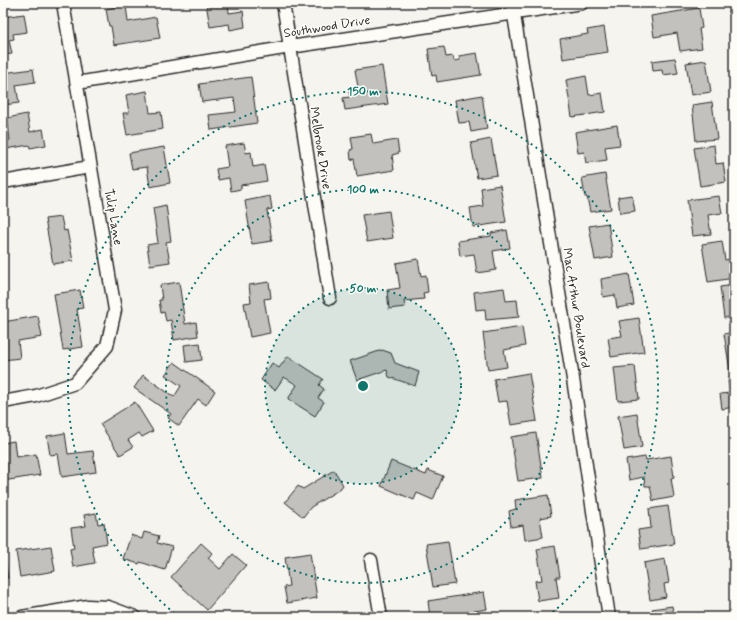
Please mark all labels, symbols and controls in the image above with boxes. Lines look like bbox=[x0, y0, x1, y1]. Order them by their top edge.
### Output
street label: Southwood Drive bbox=[282, 12, 372, 42]
text: 150 m bbox=[347, 84, 379, 100]
street label: Melbrook Drive bbox=[305, 106, 335, 191]
text: 100 m bbox=[347, 182, 380, 198]
street label: Tulip Lane bbox=[100, 187, 126, 247]
street label: Mac Arthur Boulevard bbox=[558, 247, 594, 369]
text: 50 m bbox=[350, 281, 377, 297]
centre of rings bbox=[356, 379, 370, 393]

